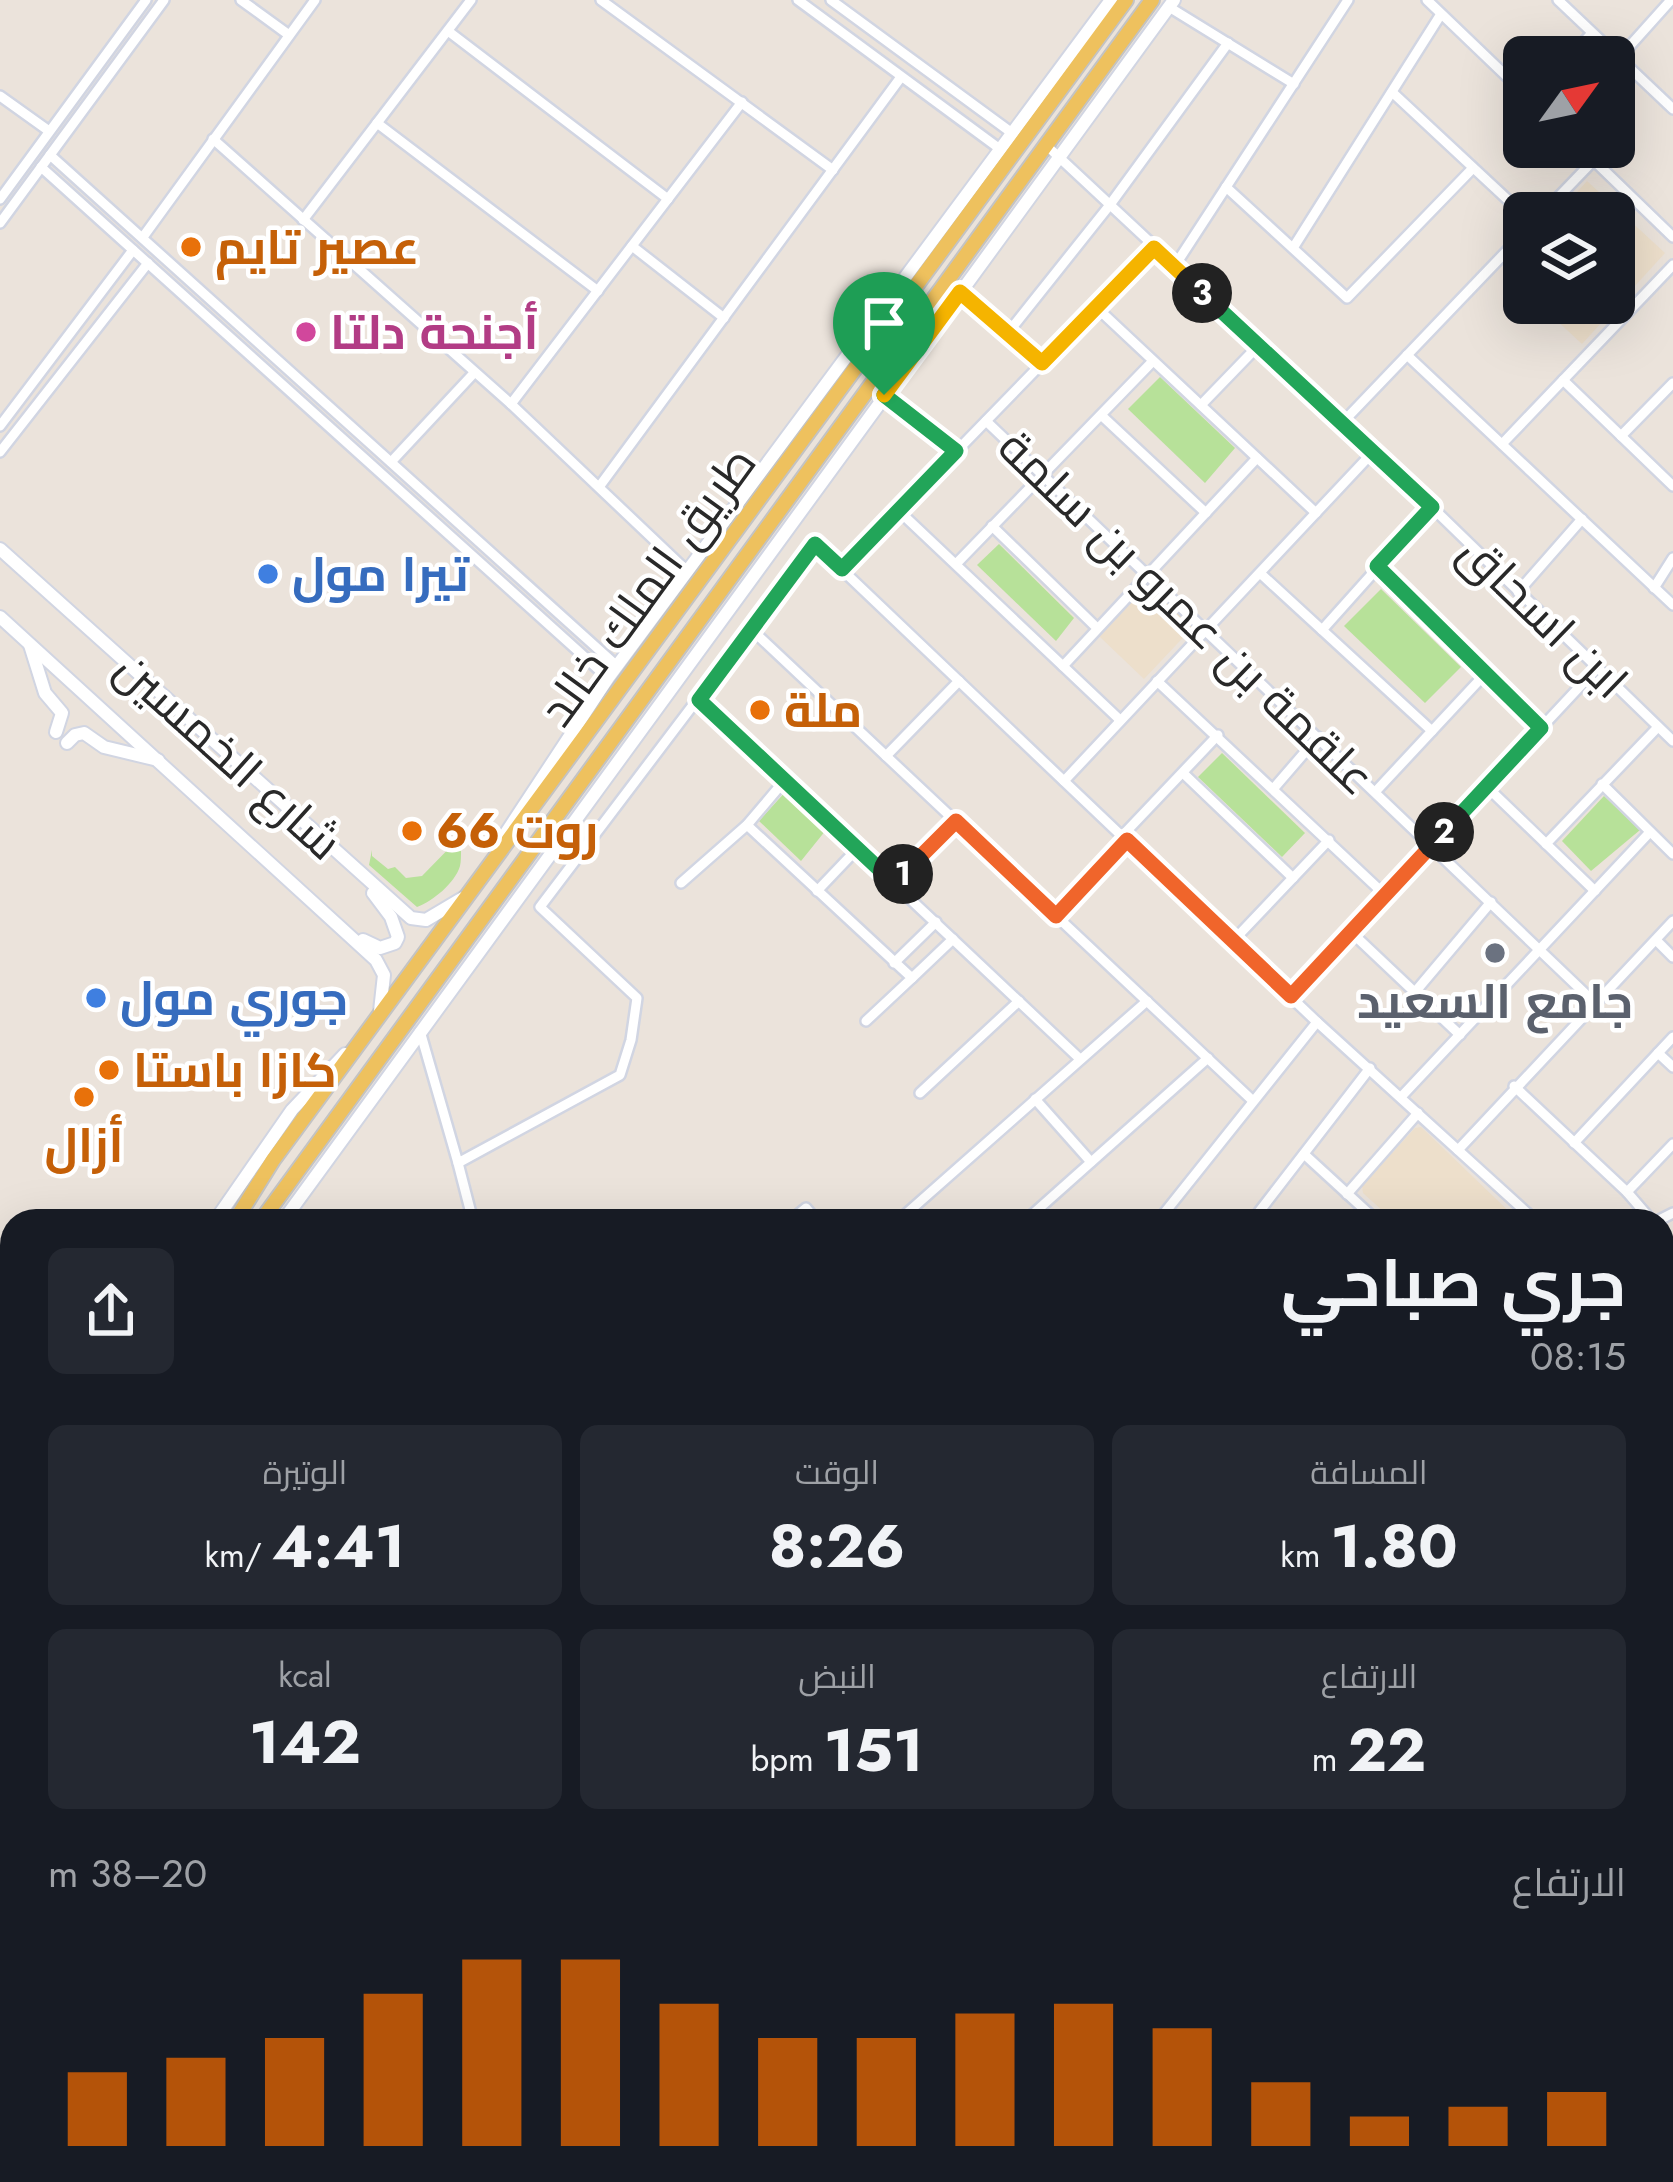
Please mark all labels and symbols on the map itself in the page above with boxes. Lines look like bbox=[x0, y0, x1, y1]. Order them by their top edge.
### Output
north arrow bbox=[1503, 36, 1635, 168]
place label: عصير تايم bbox=[215, 213, 419, 282]
marker: عصير تايم bbox=[178, 234, 204, 260]
pin: 3 bbox=[1172, 263, 1232, 323]
pin bbox=[833, 272, 935, 395]
place label: أجنحة دلتا bbox=[330, 298, 539, 367]
marker: أجنحة دلتا bbox=[293, 319, 319, 345]
street label: علقمة بن عمرو بن سلمة bbox=[983, 414, 1391, 811]
street label: طريق الملك خالد bbox=[522, 432, 772, 740]
street label: ابن اسحاق bbox=[1444, 518, 1643, 714]
place label: تيرا مول bbox=[292, 540, 470, 609]
marker: تيرا مول bbox=[255, 561, 281, 587]
street label: شارع الخمسين bbox=[100, 635, 357, 876]
place label: ملة bbox=[784, 676, 862, 745]
marker: ملة bbox=[747, 697, 773, 723]
place label: روت 66 bbox=[436, 797, 598, 866]
pin: 2 bbox=[1414, 802, 1474, 862]
marker: روت 66 bbox=[399, 818, 425, 844]
pin: 1 bbox=[873, 844, 933, 904]
marker: جامع السعيد bbox=[1482, 940, 1508, 966]
place label: جوري مول bbox=[120, 964, 348, 1037]
place label: جامع السعيد bbox=[1357, 967, 1633, 1036]
marker: جوري مول bbox=[83, 985, 109, 1011]
place label: كازا باستا bbox=[133, 1036, 337, 1105]
marker: كازا باستا bbox=[96, 1057, 122, 1083]
marker: أزال bbox=[71, 1084, 97, 1110]
place label: أزال bbox=[44, 1111, 124, 1180]

